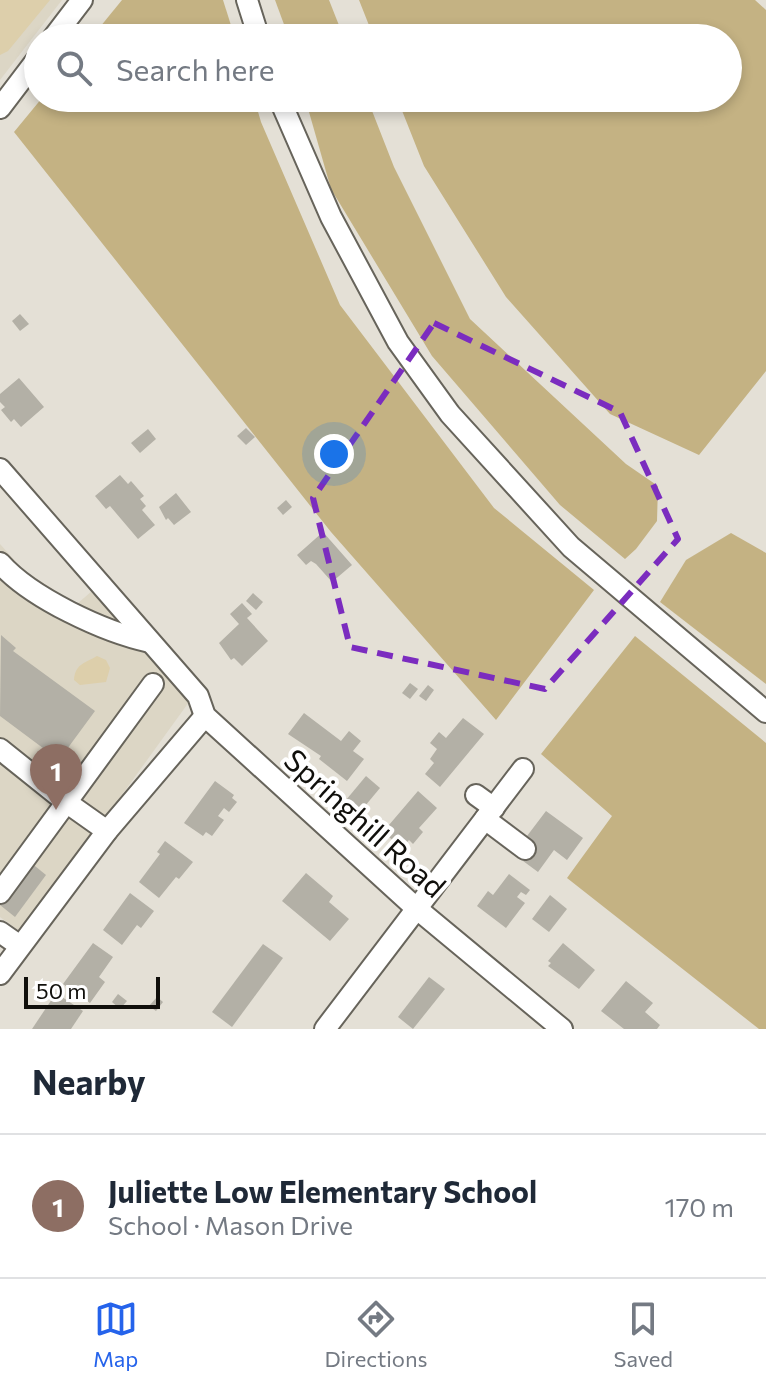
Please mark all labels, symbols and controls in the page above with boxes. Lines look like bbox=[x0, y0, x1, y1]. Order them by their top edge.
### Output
search box bbox=[24, 24, 742, 112]
icon: search bbox=[52, 46, 96, 90]
text: Search here bbox=[116, 50, 275, 87]
your location bbox=[314, 434, 354, 474]
street label: Springhill Road bbox=[278, 740, 454, 904]
pin: 1 bbox=[30, 744, 82, 810]
scale bar bbox=[24, 973, 160, 1009]
text: 50 m bbox=[36, 977, 86, 1004]
text: Nearby bbox=[32, 1060, 146, 1102]
text: Juliette Low Elementary School bbox=[108, 1172, 537, 1209]
text: 1 bbox=[52, 1191, 64, 1222]
text: 170 m bbox=[665, 1191, 734, 1222]
text: School · Mason Drive bbox=[108, 1209, 353, 1240]
tab: Map bbox=[93, 1297, 138, 1372]
tab: Directions bbox=[324, 1297, 428, 1372]
tab: Saved bbox=[614, 1297, 673, 1372]

